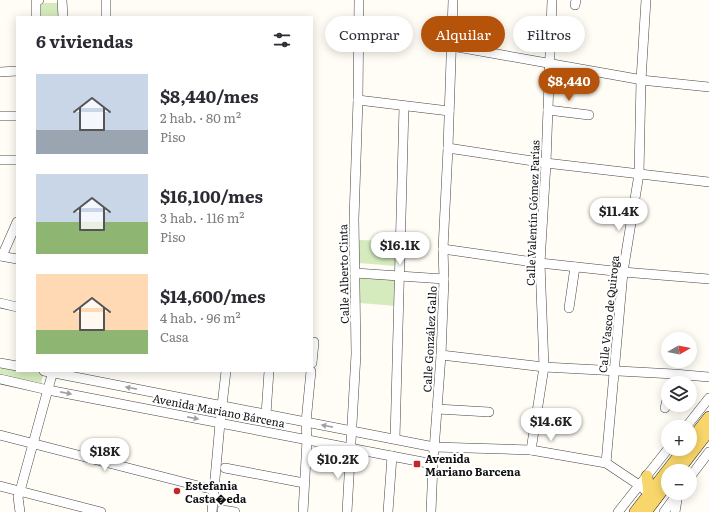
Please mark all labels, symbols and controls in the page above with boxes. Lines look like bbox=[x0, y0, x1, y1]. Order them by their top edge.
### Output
chip: Comprar bbox=[325, 16, 413, 52]
chip: Alquilar bbox=[421, 16, 505, 52]
chip: Filtros bbox=[513, 16, 585, 52]
text: 6 viviendas bbox=[36, 28, 133, 53]
icon: filters bbox=[271, 29, 293, 51]
pin: $8,440 bbox=[536, 68, 602, 102]
text: $8,440 bbox=[548, 71, 590, 90]
text: $8,440/mes bbox=[160, 83, 258, 108]
icon: home bbox=[68, 90, 116, 138]
text: 2 hab. · 80 m² bbox=[160, 108, 241, 127]
text: Piso bbox=[160, 127, 186, 146]
street label: Calle Valentín Gómez Farías bbox=[521, 140, 543, 286]
text: $16,100/mes bbox=[160, 183, 263, 208]
icon: home bbox=[68, 190, 116, 238]
pin: $11.4K bbox=[586, 198, 652, 232]
text: $11.4K bbox=[599, 201, 639, 220]
text: 3 hab. · 116 m² bbox=[160, 208, 244, 227]
street label: Calle Alberto Cinta bbox=[334, 224, 352, 324]
text: Piso bbox=[160, 227, 186, 246]
pin: $16.1K bbox=[367, 232, 433, 266]
text: $16.1K bbox=[380, 235, 420, 254]
street label: Calle Vasco de Quiroga bbox=[594, 254, 622, 373]
text: $14,600/mes bbox=[160, 283, 266, 308]
street label: Calle González Gallo bbox=[418, 285, 440, 393]
icon: home bbox=[68, 290, 116, 338]
text: 4 hab. · 96 m² bbox=[160, 308, 241, 327]
text: Casa bbox=[160, 327, 189, 346]
north arrow bbox=[661, 332, 697, 368]
map controls bbox=[661, 332, 697, 500]
button: layers bbox=[661, 376, 697, 412]
one-way arrow bbox=[125, 385, 137, 391]
street label: Avenida Mariano Bárcena bbox=[152, 389, 287, 431]
one-way arrow bbox=[59, 390, 72, 396]
pin: $14.6K bbox=[518, 408, 584, 442]
text: $14.6K bbox=[530, 411, 572, 430]
one-way arrow bbox=[187, 415, 199, 421]
button: + bbox=[661, 420, 697, 456]
one-way arrow bbox=[321, 423, 333, 429]
pin: $18K bbox=[81, 438, 129, 472]
text: $18K bbox=[90, 441, 120, 460]
pin: $10.2K bbox=[305, 446, 371, 480]
text: $10.2K bbox=[317, 449, 359, 468]
place label: Avenida Mariano Barcena bbox=[425, 450, 521, 479]
marker: Avenida Mariano Barcena bbox=[412, 459, 422, 469]
button: − bbox=[661, 464, 697, 500]
place label: Estefania Casta�eda bbox=[185, 477, 247, 506]
marker: Estefania Casta�eda bbox=[172, 486, 182, 496]

